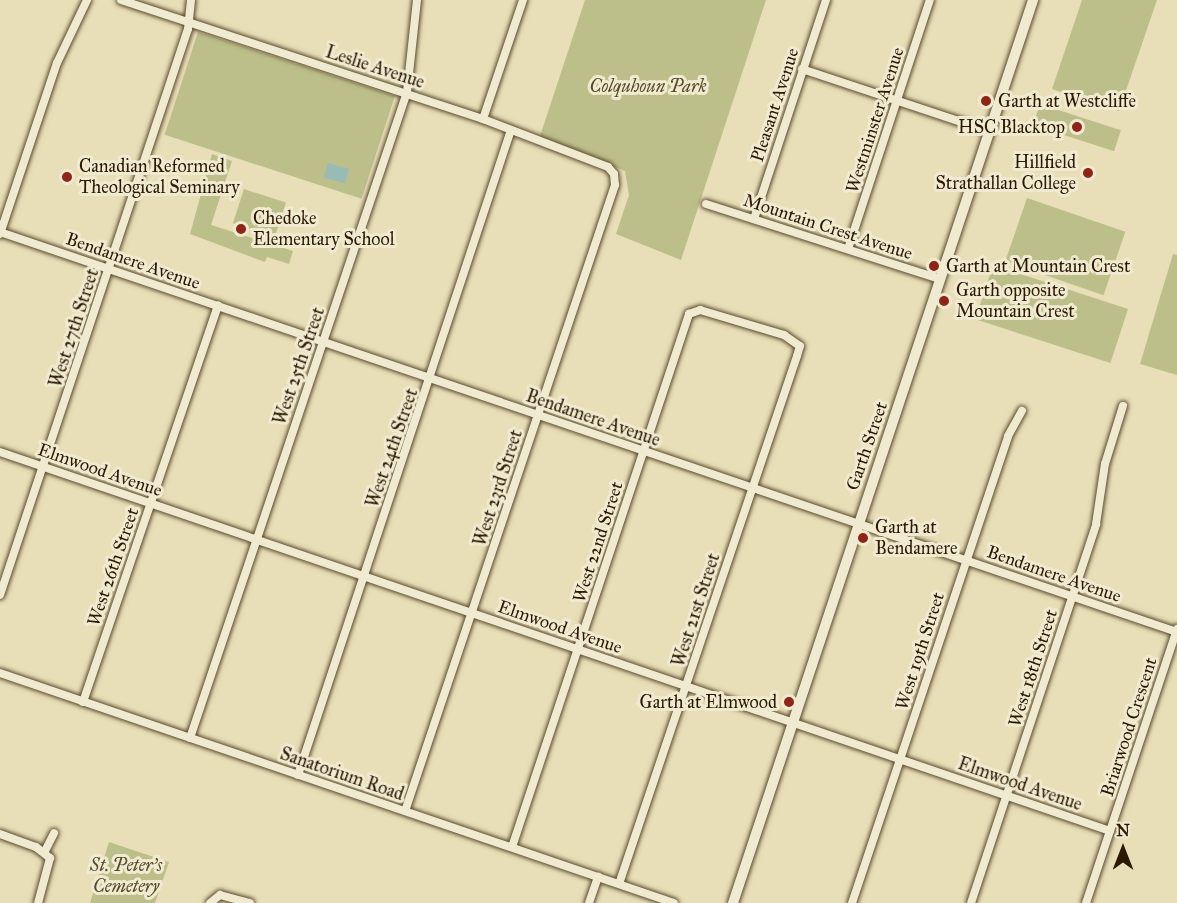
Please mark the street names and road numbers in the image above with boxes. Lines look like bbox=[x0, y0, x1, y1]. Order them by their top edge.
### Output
street label: Leslie Avenue bbox=[323, 41, 427, 93]
street label: Pleasant Avenue bbox=[746, 45, 804, 165]
street label: Westminster Avenue bbox=[841, 45, 909, 195]
street label: Mountain Crest Avenue bbox=[741, 189, 915, 265]
street label: Bendamere Avenue bbox=[63, 228, 203, 294]
street label: West 27th Street bbox=[45, 266, 103, 390]
street label: West 25th Street bbox=[269, 304, 329, 428]
street label: Bendamere Avenue bbox=[523, 385, 663, 451]
street label: West 24th Street bbox=[362, 386, 422, 510]
street label: Garth Street bbox=[842, 399, 892, 493]
street label: West 23rd Street bbox=[469, 427, 527, 549]
street label: Elmwood Avenue bbox=[35, 439, 165, 501]
street label: West 22nd Street bbox=[568, 479, 628, 605]
street label: West 26th Street bbox=[83, 505, 143, 629]
street label: Bendamere Avenue bbox=[984, 541, 1124, 607]
street label: West 21st Street bbox=[667, 550, 725, 670]
street label: West 19th Street bbox=[891, 590, 949, 712]
street label: Elmwood Avenue bbox=[495, 596, 625, 658]
street label: West 18th Street bbox=[1004, 606, 1062, 730]
street label: Briarwood Crescent bbox=[1096, 655, 1162, 799]
street label: Sanatorium Road bbox=[277, 743, 407, 805]
street label: Elmwood Avenue bbox=[955, 753, 1085, 815]

